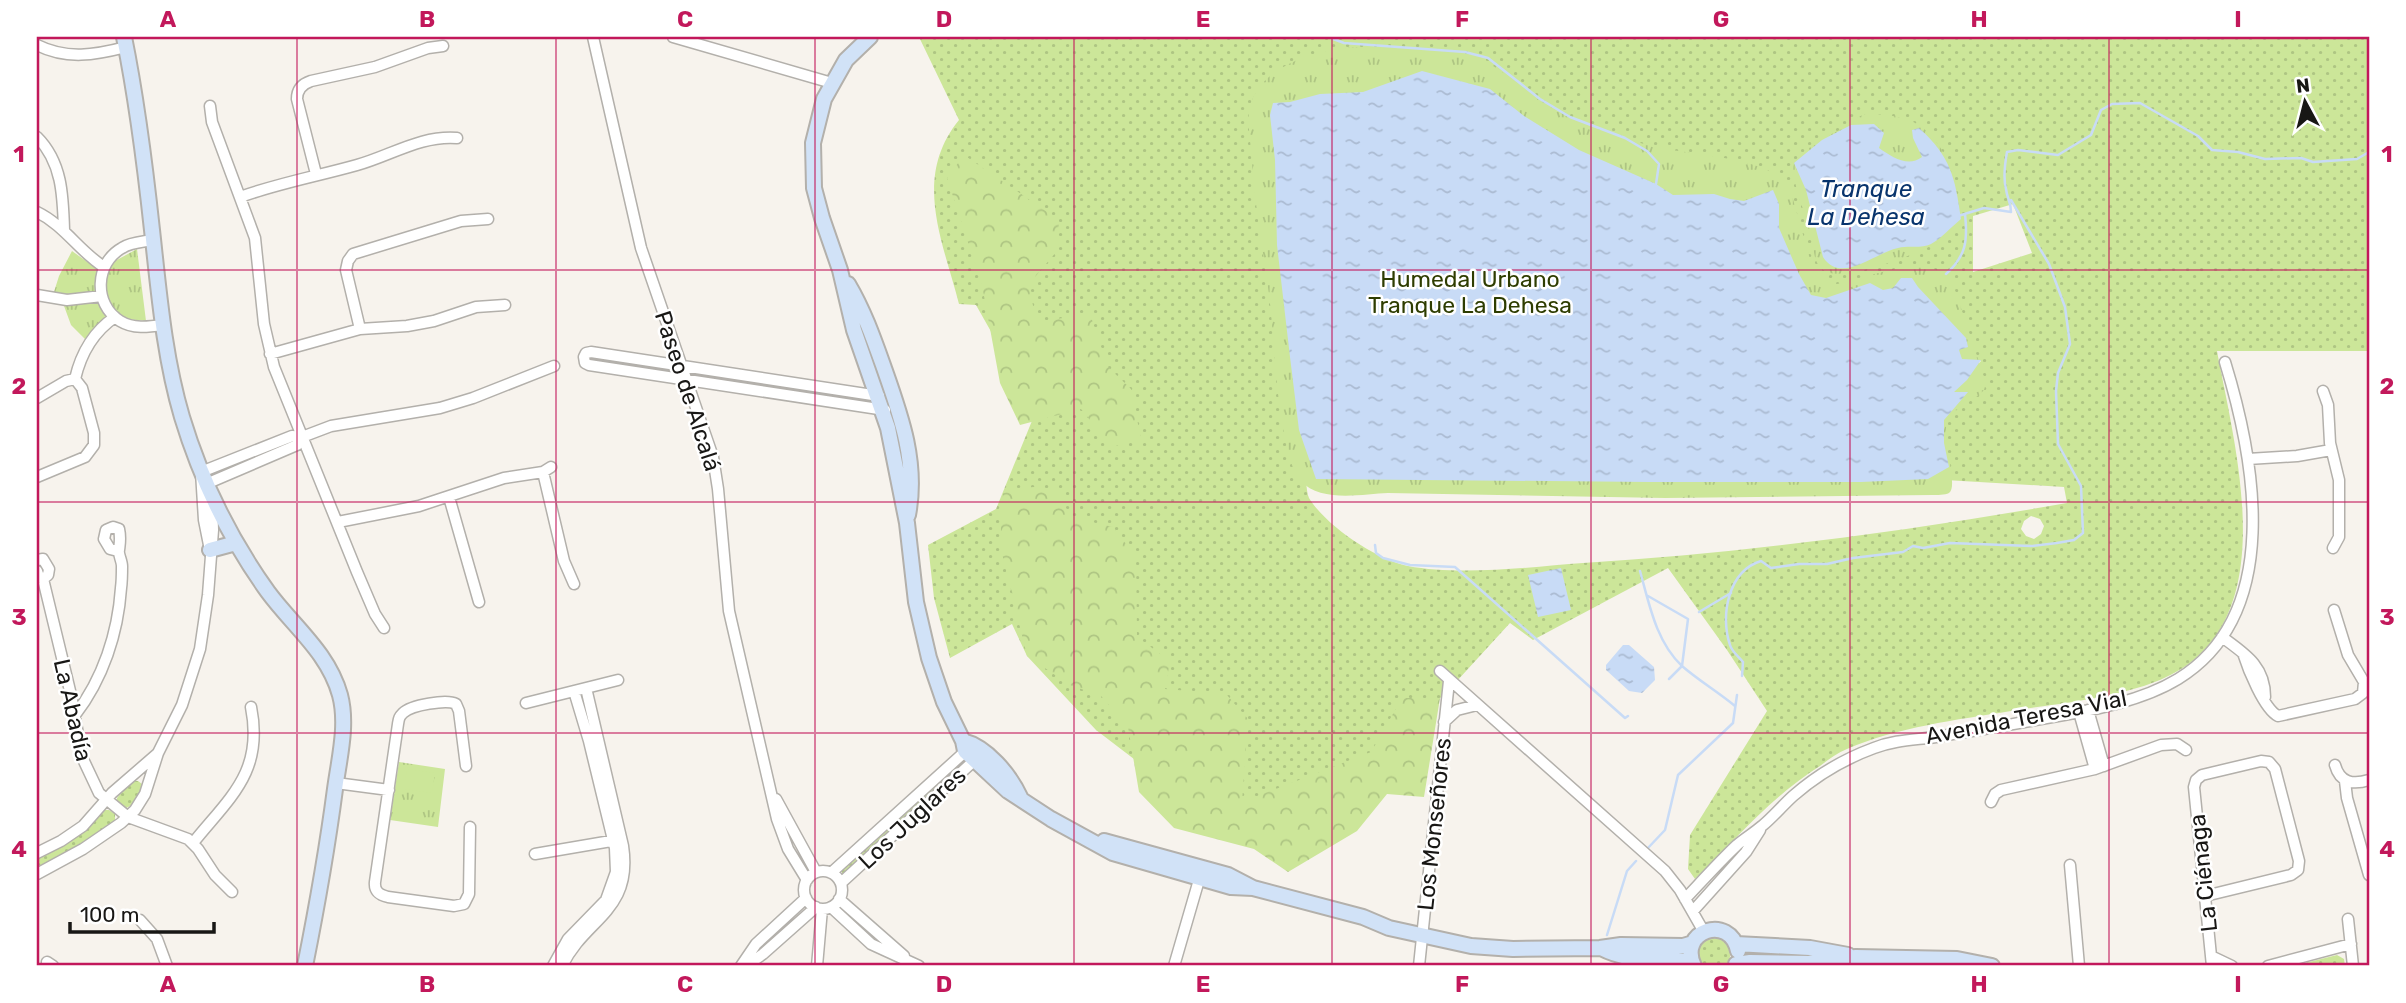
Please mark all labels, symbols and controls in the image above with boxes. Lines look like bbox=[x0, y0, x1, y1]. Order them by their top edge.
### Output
text: A bbox=[160, 5, 177, 33]
text: B bbox=[419, 5, 435, 33]
text: C bbox=[677, 5, 693, 33]
text: D bbox=[936, 5, 952, 33]
text: E bbox=[1196, 5, 1210, 33]
text: F bbox=[1455, 5, 1469, 33]
text: G bbox=[1713, 5, 1729, 33]
text: H bbox=[1970, 5, 1988, 33]
text: I bbox=[2234, 5, 2242, 33]
north arrow bbox=[2270, 66, 2340, 136]
text: N bbox=[2295, 73, 2311, 98]
text: 1 bbox=[13, 140, 25, 168]
text: 1 bbox=[2381, 140, 2393, 168]
water label: Tranque La Dehesa bbox=[1807, 175, 1925, 231]
park label: Humedal Urbano Tranque La Dehesa bbox=[1368, 265, 1572, 319]
street label: Paseo de Alcalá bbox=[649, 307, 727, 475]
text: 2 bbox=[12, 372, 26, 400]
text: 2 bbox=[2380, 372, 2394, 400]
text: 3 bbox=[11, 603, 27, 631]
text: 3 bbox=[2379, 603, 2395, 631]
street label: La Abadía bbox=[48, 656, 98, 764]
street label: Avenida Teresa Vial bbox=[1923, 684, 2129, 750]
street label: Los Monseñores bbox=[1411, 736, 1457, 912]
street label: Los Juglares bbox=[852, 761, 972, 875]
street label: La Ciénaga bbox=[2183, 813, 2223, 933]
text: 4 bbox=[11, 835, 27, 863]
text: 4 bbox=[2379, 835, 2395, 863]
scale bar bbox=[70, 891, 214, 935]
text: 100 m bbox=[80, 902, 139, 927]
text: A bbox=[160, 970, 177, 998]
text: B bbox=[419, 970, 435, 998]
text: C bbox=[677, 970, 693, 998]
text: D bbox=[936, 970, 952, 998]
text: E bbox=[1196, 970, 1210, 998]
text: F bbox=[1455, 970, 1469, 998]
text: G bbox=[1713, 970, 1729, 998]
text: H bbox=[1970, 970, 1988, 998]
text: I bbox=[2234, 970, 2242, 998]

